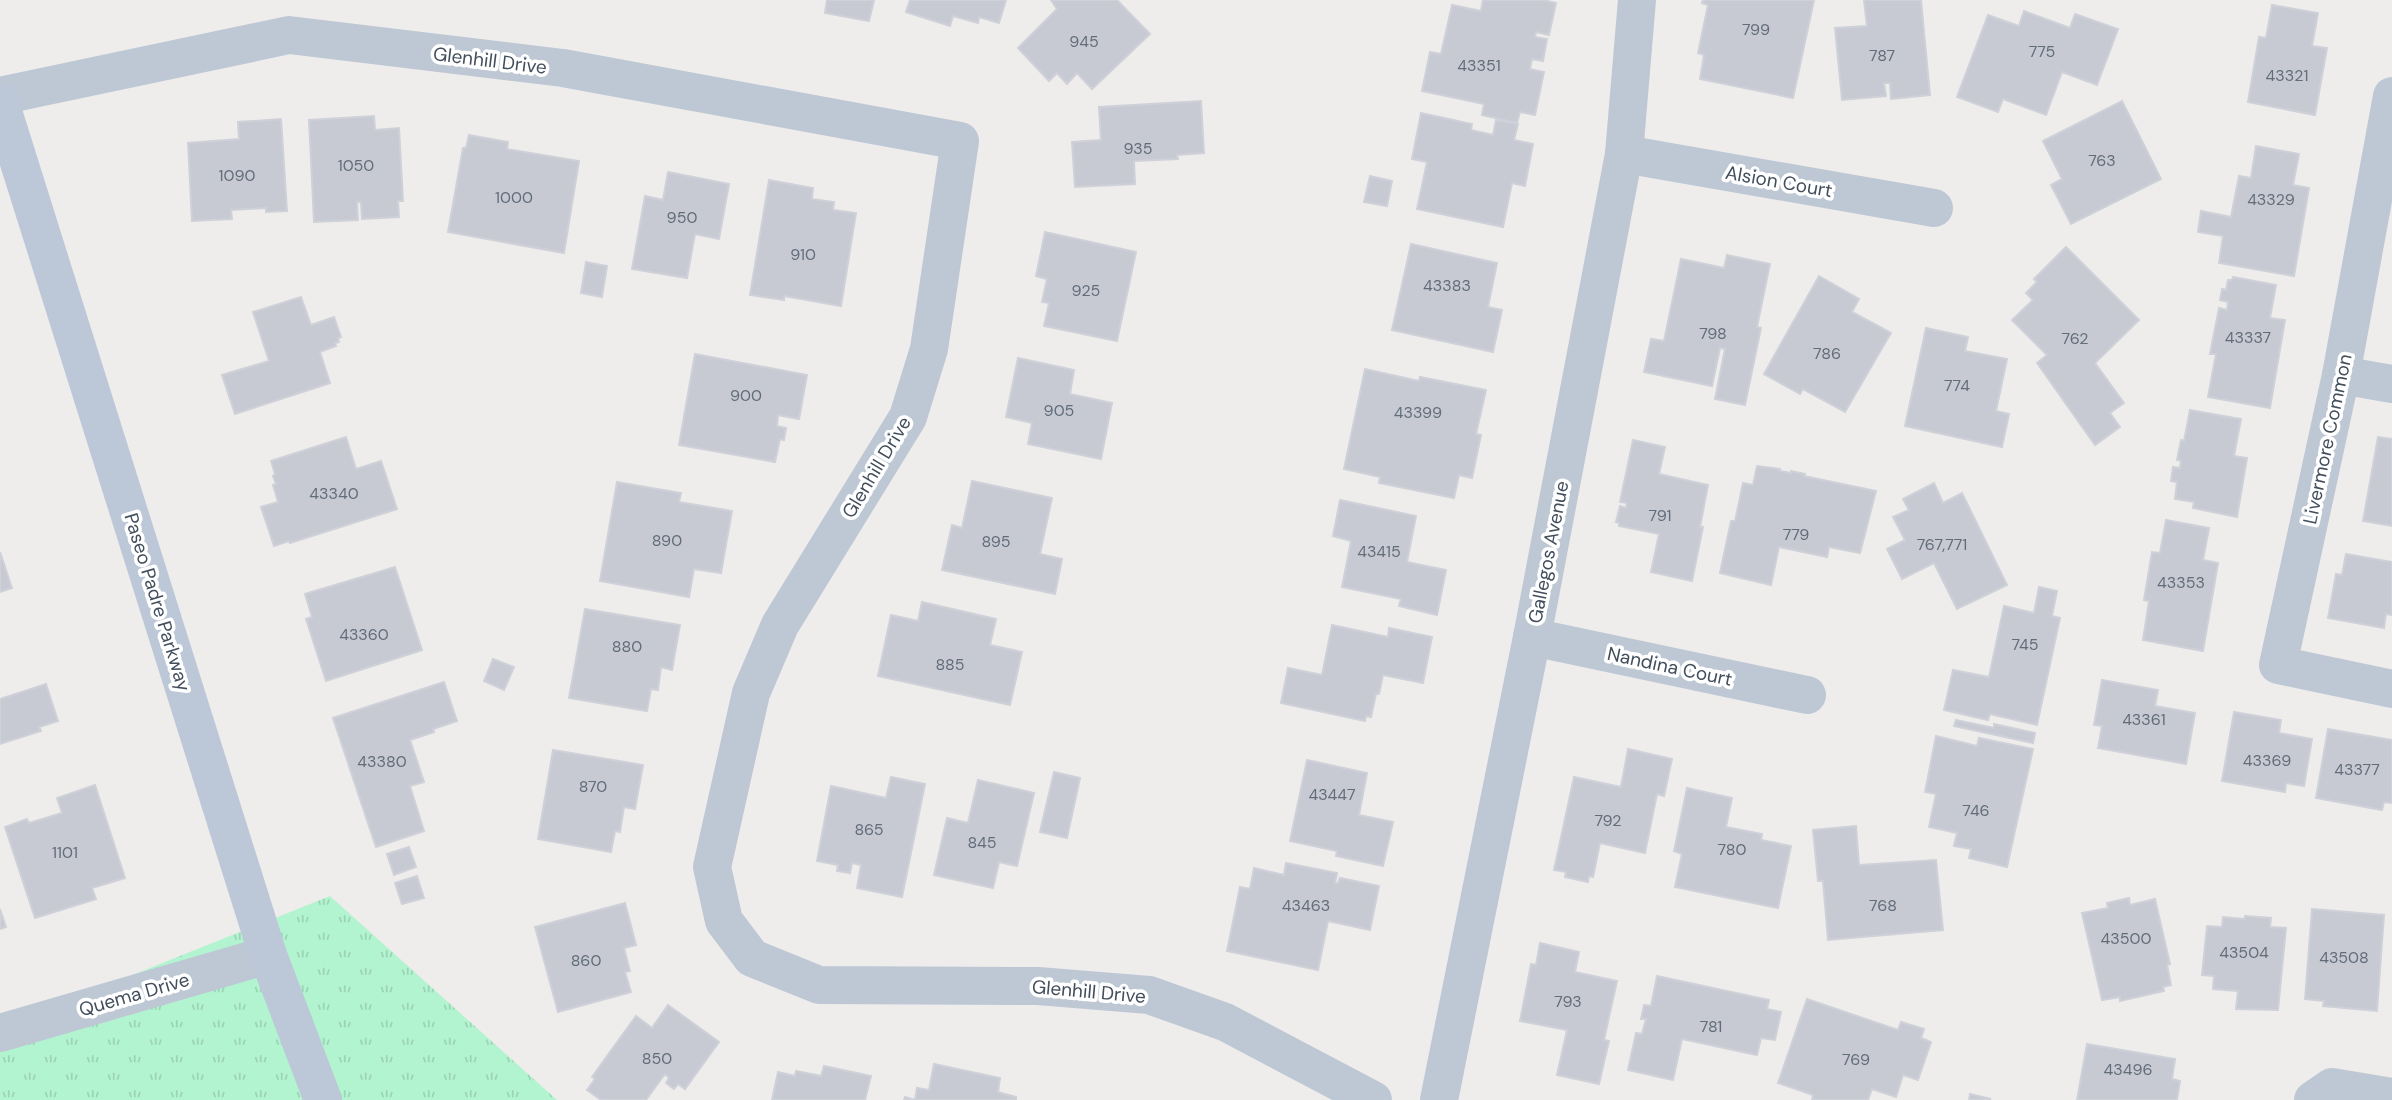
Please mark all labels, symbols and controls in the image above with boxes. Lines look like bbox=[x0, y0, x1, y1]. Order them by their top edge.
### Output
house number: 799 bbox=[1742, 19, 1770, 40]
house number: 945 bbox=[1069, 31, 1099, 52]
street label: Glenhill Drive bbox=[432, 41, 548, 80]
house number: 775 bbox=[2029, 41, 2055, 62]
house number: 787 bbox=[1869, 45, 1895, 66]
house number: 43351 bbox=[1457, 55, 1501, 76]
house number: 43321 bbox=[2266, 65, 2308, 86]
house number: 935 bbox=[1124, 138, 1153, 159]
house number: 763 bbox=[2088, 150, 2116, 171]
house number: 1050 bbox=[338, 155, 374, 176]
street label: Alsion Court bbox=[1723, 160, 1834, 203]
house number: 1090 bbox=[219, 165, 256, 186]
house number: 1000 bbox=[495, 187, 533, 208]
house number: 43329 bbox=[2247, 189, 2295, 210]
house number: 950 bbox=[667, 207, 697, 228]
house number: 910 bbox=[790, 244, 816, 265]
house number: 43383 bbox=[1423, 275, 1471, 296]
house number: 925 bbox=[1072, 280, 1100, 301]
house number: 798 bbox=[1699, 323, 1727, 344]
house number: 43337 bbox=[2225, 327, 2271, 348]
house number: 762 bbox=[2062, 328, 2088, 349]
house number: 786 bbox=[1813, 343, 1841, 364]
street label: Livermore Common bbox=[2297, 352, 2358, 527]
house number: 774 bbox=[1944, 375, 1970, 396]
house number: 900 bbox=[730, 385, 762, 406]
house number: 905 bbox=[1044, 400, 1074, 421]
house number: 43399 bbox=[1394, 402, 1442, 423]
street label: Glenhill Drive bbox=[836, 412, 917, 523]
street label: Gallegos Avenue bbox=[1522, 479, 1575, 625]
house number: 43340 bbox=[309, 483, 359, 504]
house number: 791 bbox=[1649, 505, 1671, 526]
street label: Paseo Padre Parkway bbox=[118, 510, 197, 695]
house number: 779 bbox=[1783, 524, 1809, 545]
house number: 890 bbox=[652, 530, 682, 551]
house number: 895 bbox=[981, 531, 1011, 552]
house number: 767,771 bbox=[1917, 534, 1967, 555]
house number: 43415 bbox=[1357, 541, 1401, 562]
house number: 43353 bbox=[2157, 572, 2205, 593]
house number: 43360 bbox=[339, 624, 389, 645]
house number: 745 bbox=[2011, 634, 2039, 655]
house number: 880 bbox=[612, 636, 642, 657]
street label: Nandina Court bbox=[1605, 641, 1735, 692]
house number: 885 bbox=[935, 654, 965, 675]
house number: 43361 bbox=[2122, 709, 2166, 730]
house number: 43369 bbox=[2243, 750, 2291, 771]
house number: 43380 bbox=[357, 751, 407, 772]
house number: 43377 bbox=[2334, 759, 2380, 780]
house number: 870 bbox=[579, 776, 607, 797]
house number: 43447 bbox=[1308, 784, 1356, 805]
house number: 746 bbox=[1962, 800, 1990, 821]
house number: 792 bbox=[1594, 810, 1622, 831]
house number: 865 bbox=[854, 819, 884, 840]
house number: 845 bbox=[967, 832, 997, 853]
house number: 780 bbox=[1718, 839, 1747, 860]
house number: 1101 bbox=[52, 842, 78, 863]
house number: 43463 bbox=[1282, 895, 1330, 916]
house number: 768 bbox=[1869, 895, 1897, 916]
house number: 43500 bbox=[2101, 928, 2151, 949]
house number: 43504 bbox=[2219, 942, 2269, 963]
house number: 43508 bbox=[2319, 947, 2369, 968]
house number: 860 bbox=[571, 950, 601, 971]
street label: Quema Drive bbox=[76, 967, 192, 1022]
street label: Glenhill Drive bbox=[1031, 974, 1147, 1009]
house number: 793 bbox=[1554, 991, 1582, 1012]
house number: 781 bbox=[1700, 1016, 1722, 1037]
house number: 850 bbox=[642, 1048, 672, 1069]
house number: 769 bbox=[1842, 1049, 1870, 1070]
house number: 43496 bbox=[2104, 1059, 2152, 1080]

